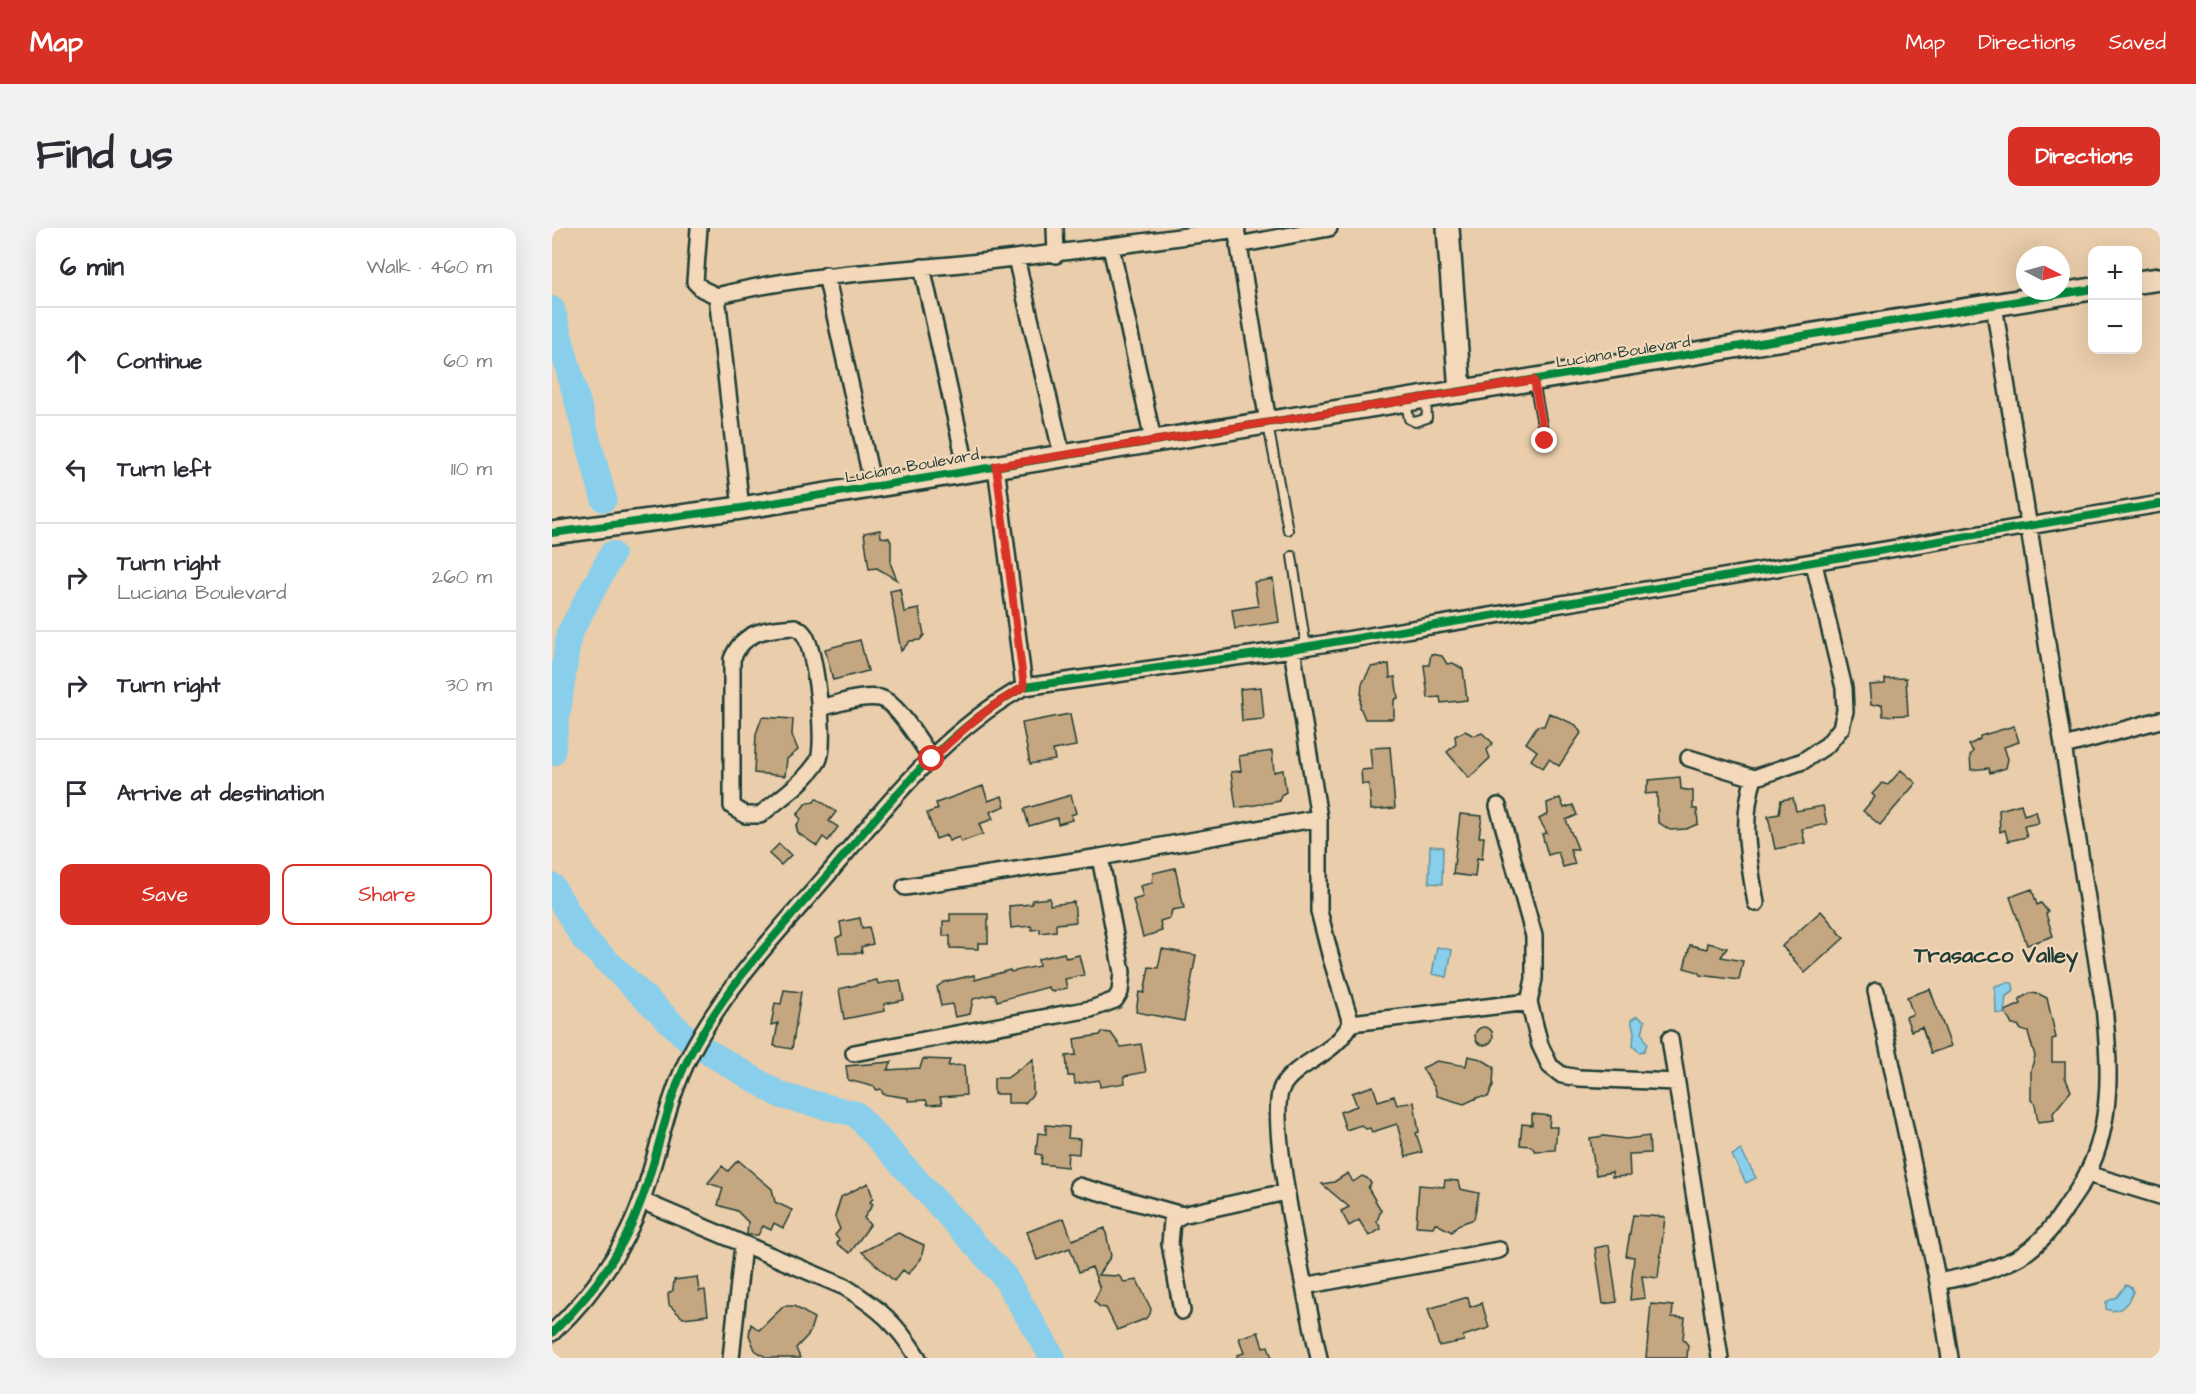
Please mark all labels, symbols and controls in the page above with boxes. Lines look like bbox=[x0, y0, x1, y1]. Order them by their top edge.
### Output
text: Map bbox=[30, 23, 83, 62]
text: Map bbox=[1905, 28, 1945, 57]
text: Directions bbox=[1978, 28, 2076, 57]
text: Saved bbox=[2109, 28, 2166, 57]
text: Find us bbox=[36, 127, 173, 185]
button: Directions bbox=[2008, 127, 2160, 186]
north arrow bbox=[2016, 246, 2070, 300]
map controls bbox=[2088, 246, 2142, 354]
button: + bbox=[2088, 246, 2142, 300]
text: 6 min bbox=[60, 249, 124, 285]
text: Walk · 460 m bbox=[366, 253, 492, 281]
button: − bbox=[2088, 300, 2142, 354]
street label: Luciana Boulevard bbox=[1554, 331, 1692, 373]
icon: ahead bbox=[60, 345, 93, 378]
text: Continue bbox=[117, 346, 202, 377]
text: 60 m bbox=[443, 347, 492, 375]
route end bbox=[1531, 427, 1557, 453]
street label: Luciana Boulevard bbox=[843, 443, 981, 489]
icon: left bbox=[60, 453, 93, 486]
text: Turn left bbox=[117, 454, 211, 485]
text: 110 m bbox=[451, 455, 492, 483]
text: Turn right bbox=[117, 548, 220, 579]
icon: right bbox=[60, 561, 93, 594]
text: 260 m bbox=[432, 563, 492, 591]
text: Luciana Boulevard bbox=[117, 579, 286, 607]
icon: right bbox=[60, 669, 93, 702]
text: Turn right bbox=[117, 670, 220, 701]
text: 30 m bbox=[446, 671, 492, 699]
route start bbox=[918, 745, 944, 771]
icon: arrive bbox=[60, 777, 93, 810]
text: Arrive at destination bbox=[117, 778, 324, 809]
button: Save bbox=[60, 864, 270, 925]
button: Share bbox=[282, 864, 492, 925]
district label: Trasacco Valley bbox=[1913, 940, 2079, 973]

